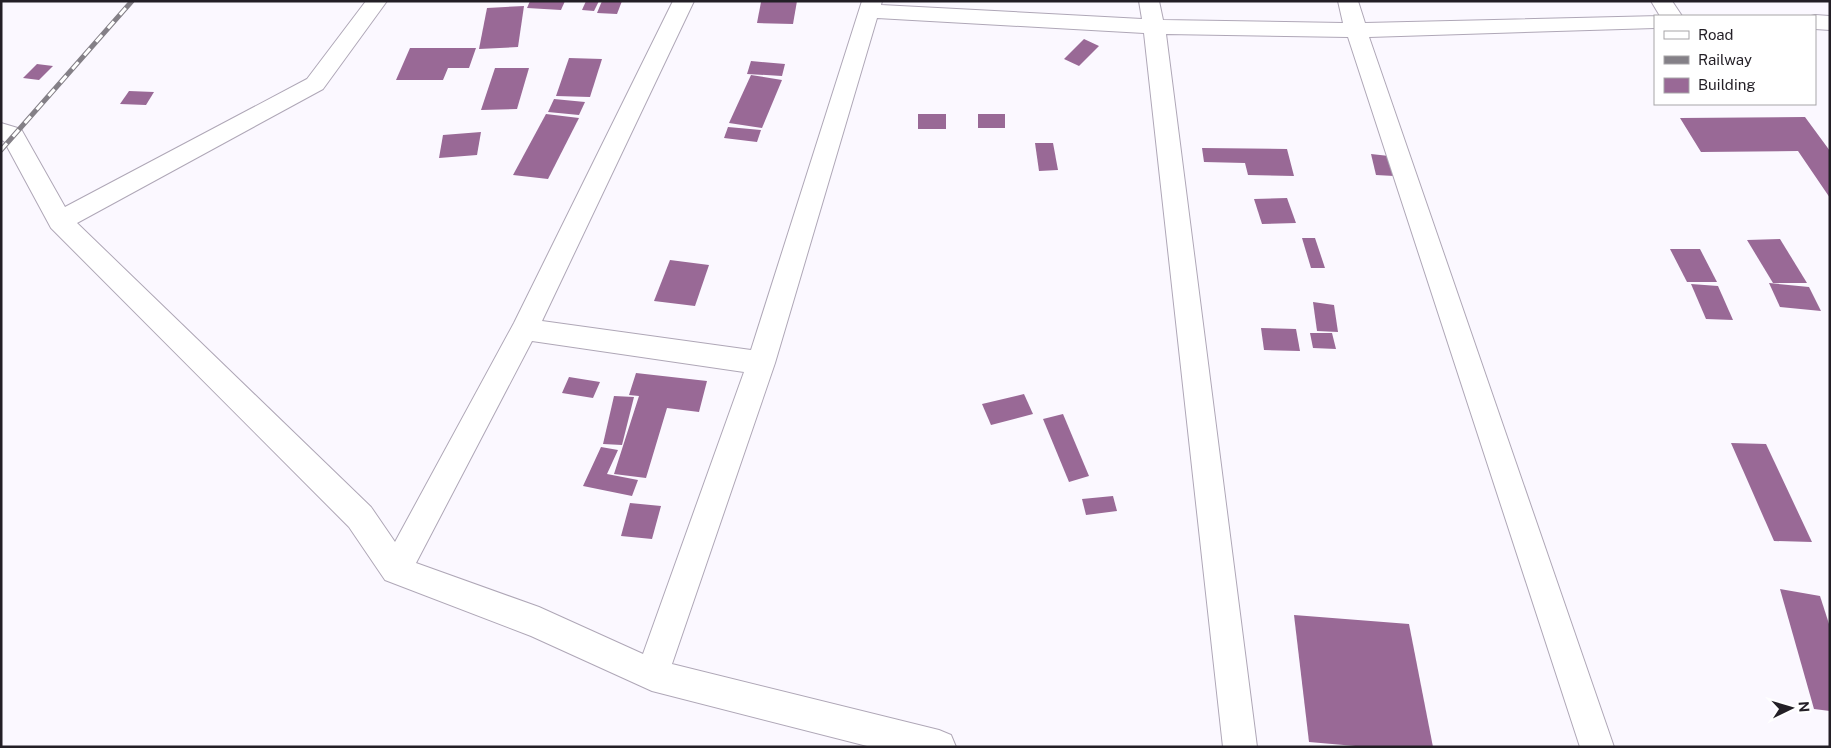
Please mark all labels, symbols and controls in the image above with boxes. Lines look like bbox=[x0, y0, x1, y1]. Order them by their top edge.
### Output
legend bbox=[1654, 15, 1816, 105]
text: Road bbox=[1698, 26, 1734, 43]
text: Railway bbox=[1698, 51, 1752, 68]
text: Building bbox=[1698, 76, 1756, 93]
north arrow bbox=[1766, 683, 1816, 733]
text: N bbox=[1796, 701, 1812, 713]

